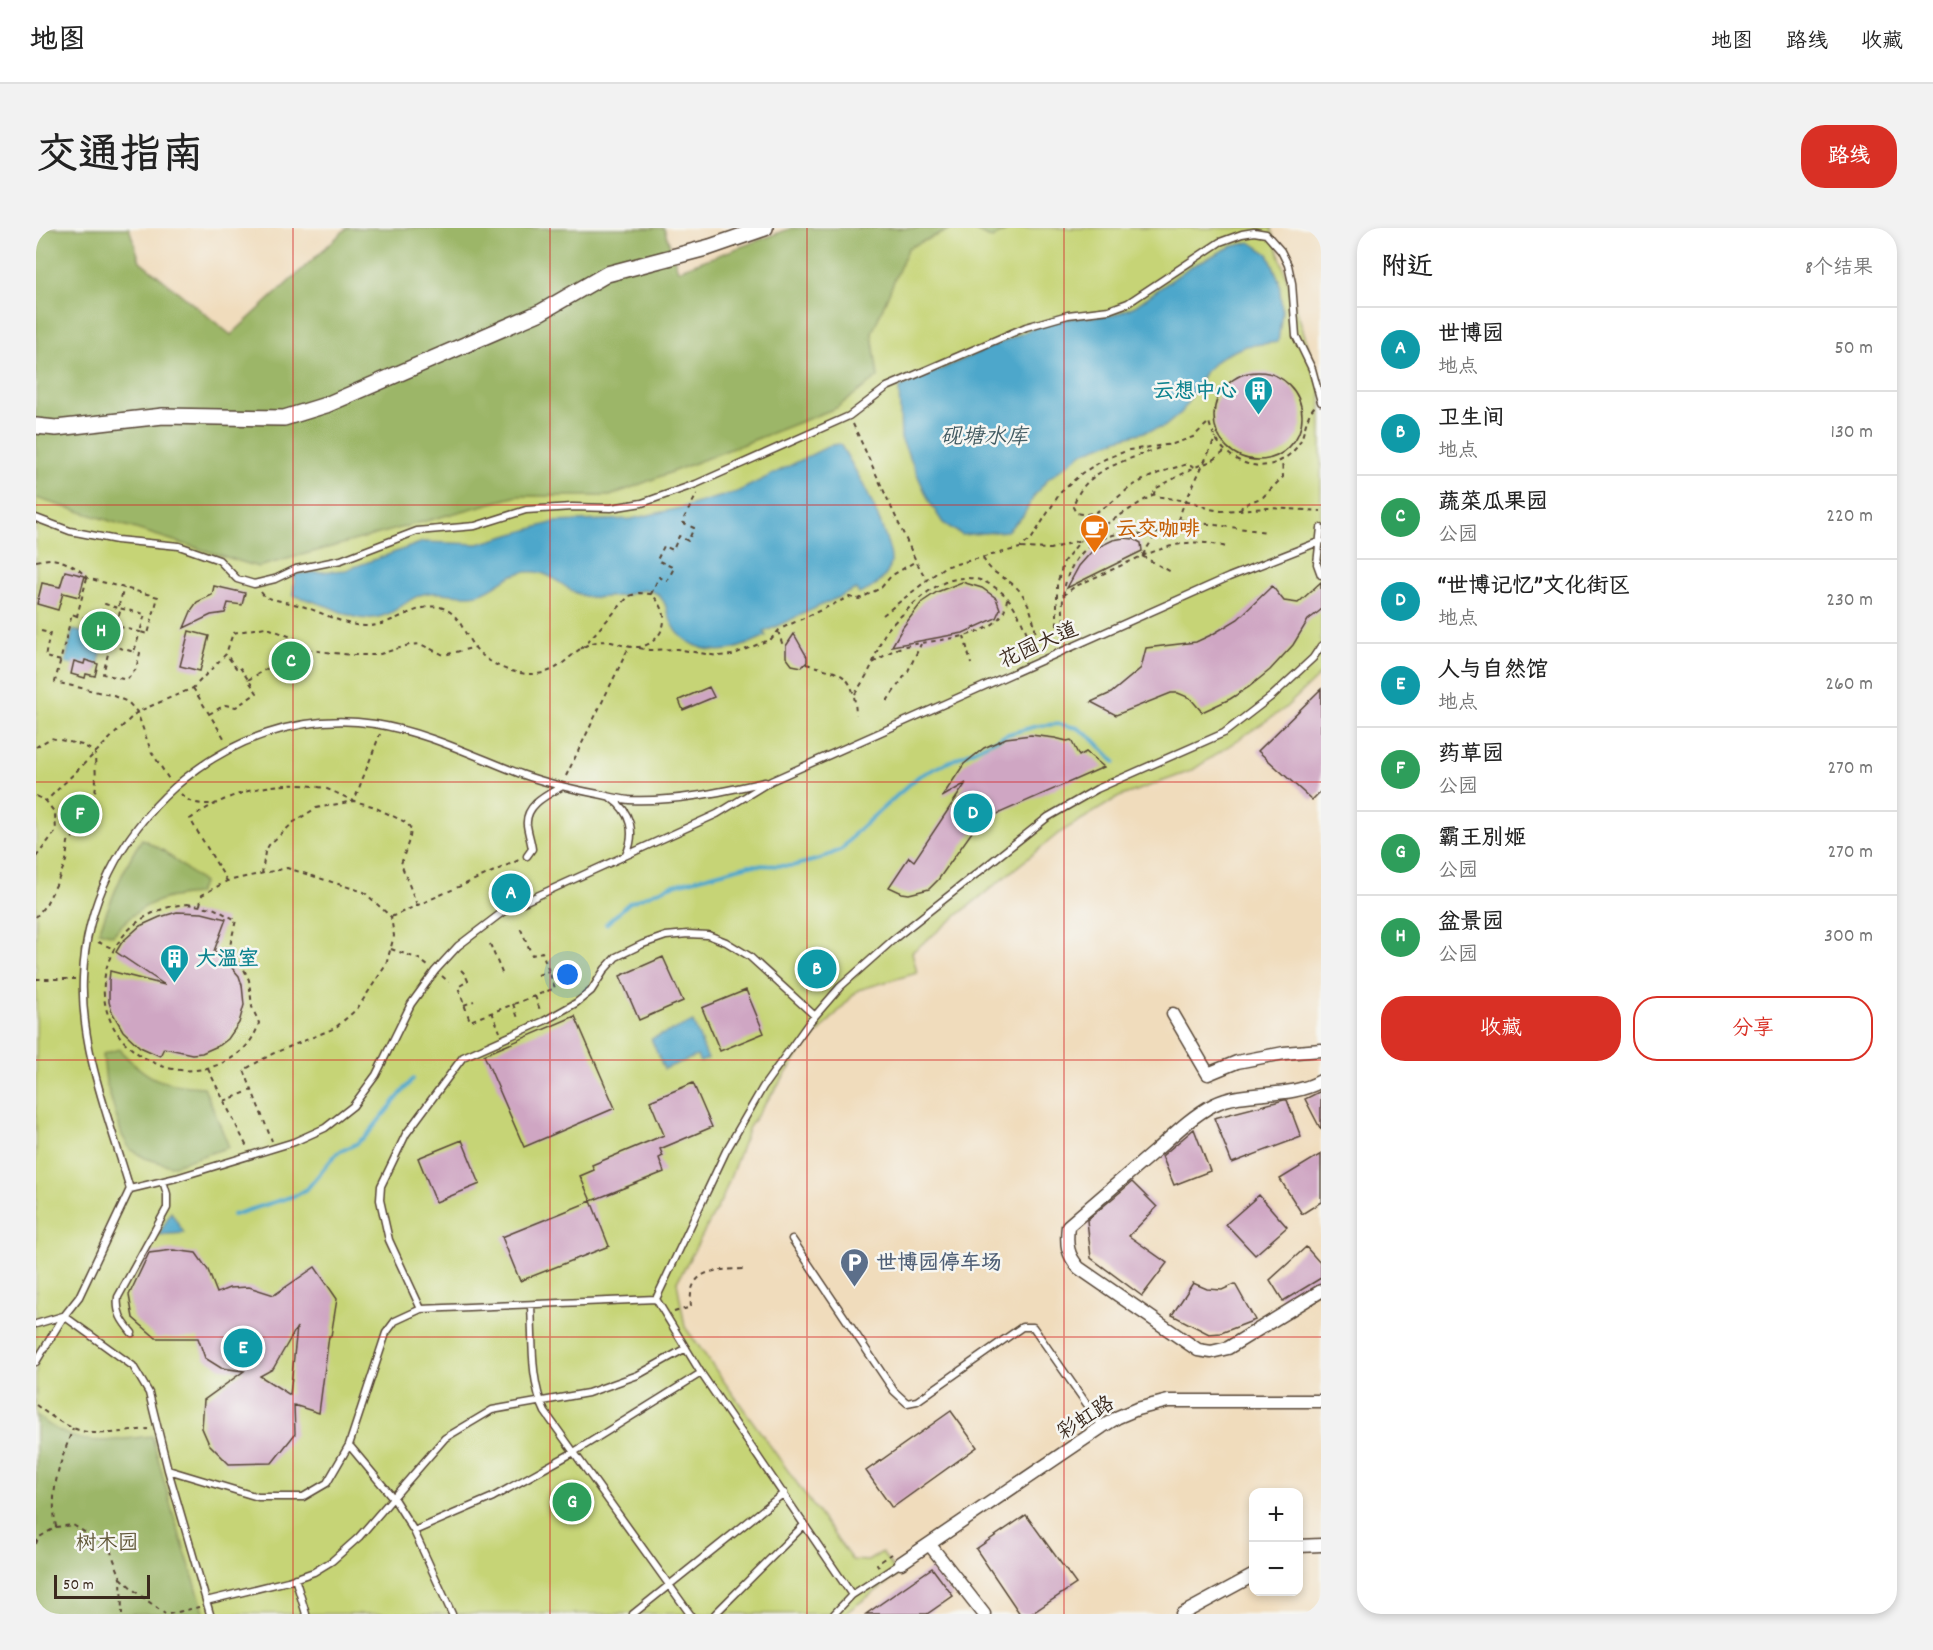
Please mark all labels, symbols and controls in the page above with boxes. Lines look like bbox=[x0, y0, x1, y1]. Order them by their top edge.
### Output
text: 地图 bbox=[30, 23, 86, 63]
text: 地图 bbox=[1711, 28, 1753, 58]
text: 路线 bbox=[1786, 28, 1828, 58]
text: 收藏 bbox=[1861, 28, 1903, 58]
button: 路线 bbox=[1801, 125, 1897, 188]
text: 交通指南 bbox=[36, 129, 204, 189]
text: 附近 bbox=[1381, 250, 1433, 287]
text: 8个结果 bbox=[1805, 255, 1873, 283]
text: 世博园 bbox=[1438, 320, 1504, 351]
text: A bbox=[1395, 335, 1406, 363]
text: 50 m bbox=[1835, 335, 1873, 363]
text: 地点 bbox=[1438, 354, 1478, 382]
building icon: 云想中心 bbox=[1242, 374, 1274, 416]
place label: 云想中心 bbox=[1153, 378, 1237, 408]
text: 卫生间 bbox=[1438, 404, 1504, 435]
text: B bbox=[1396, 419, 1405, 447]
text: 130 m bbox=[1831, 419, 1873, 447]
water label: 砚塘水库 bbox=[940, 423, 1030, 454]
text: 地点 bbox=[1438, 438, 1478, 466]
text: 蔬菜瓜果园 bbox=[1438, 488, 1548, 519]
text: C bbox=[1396, 503, 1405, 531]
text: 220 m bbox=[1826, 503, 1873, 531]
cafe icon: 云交咖啡 bbox=[1079, 512, 1111, 554]
place label: 云交咖啡 bbox=[1116, 516, 1200, 546]
text: 公园 bbox=[1438, 522, 1478, 550]
text: “世博记忆”文化街区 bbox=[1438, 572, 1631, 603]
text: D bbox=[1395, 587, 1406, 615]
text: 230 m bbox=[1826, 587, 1873, 615]
text: 地点 bbox=[1438, 606, 1478, 634]
pin: H bbox=[82, 608, 120, 654]
street label: 花园大道 bbox=[995, 616, 1084, 678]
pin: C bbox=[272, 638, 310, 684]
text: 人与自然馆 bbox=[1438, 656, 1548, 687]
text: E bbox=[1396, 671, 1405, 699]
text: 260 m bbox=[1825, 671, 1873, 699]
text: 地点 bbox=[1438, 690, 1478, 718]
text: 药草园 bbox=[1438, 740, 1504, 771]
text: F bbox=[1396, 755, 1405, 783]
text: 270 m bbox=[1827, 755, 1873, 783]
text: 公园 bbox=[1438, 774, 1478, 802]
pin: D bbox=[954, 790, 992, 836]
pin: F bbox=[60, 792, 99, 836]
text: 霸王别姬 bbox=[1438, 824, 1526, 855]
text: G bbox=[1395, 839, 1406, 867]
text: 270 m bbox=[1827, 839, 1873, 867]
text: 公园 bbox=[1438, 858, 1478, 886]
pin: A bbox=[492, 870, 530, 916]
text: 盆景园 bbox=[1438, 908, 1504, 939]
text: H bbox=[1395, 923, 1406, 951]
text: 300 m bbox=[1824, 923, 1873, 951]
building icon: 大温室 bbox=[159, 942, 191, 984]
text: 公园 bbox=[1438, 942, 1478, 970]
place label: 大温室 bbox=[196, 946, 259, 976]
pin: B bbox=[798, 946, 836, 992]
your location bbox=[553, 960, 582, 989]
button: 收藏 bbox=[1381, 996, 1621, 1061]
button: 分享 bbox=[1633, 996, 1873, 1061]
parking icon: 世博园停车场 bbox=[839, 1246, 871, 1288]
place label: 世博园停车场 bbox=[876, 1250, 1002, 1280]
pin: E bbox=[224, 1326, 262, 1370]
street label: 彩虹路 bbox=[1052, 1390, 1121, 1449]
pin: G bbox=[552, 1480, 592, 1524]
map controls bbox=[1249, 1488, 1303, 1596]
button: + bbox=[1249, 1488, 1303, 1542]
park label: 树木园 bbox=[76, 1530, 139, 1560]
button: − bbox=[1249, 1542, 1303, 1596]
scale bar bbox=[54, 1572, 150, 1600]
text: 50 m bbox=[63, 1574, 94, 1597]

